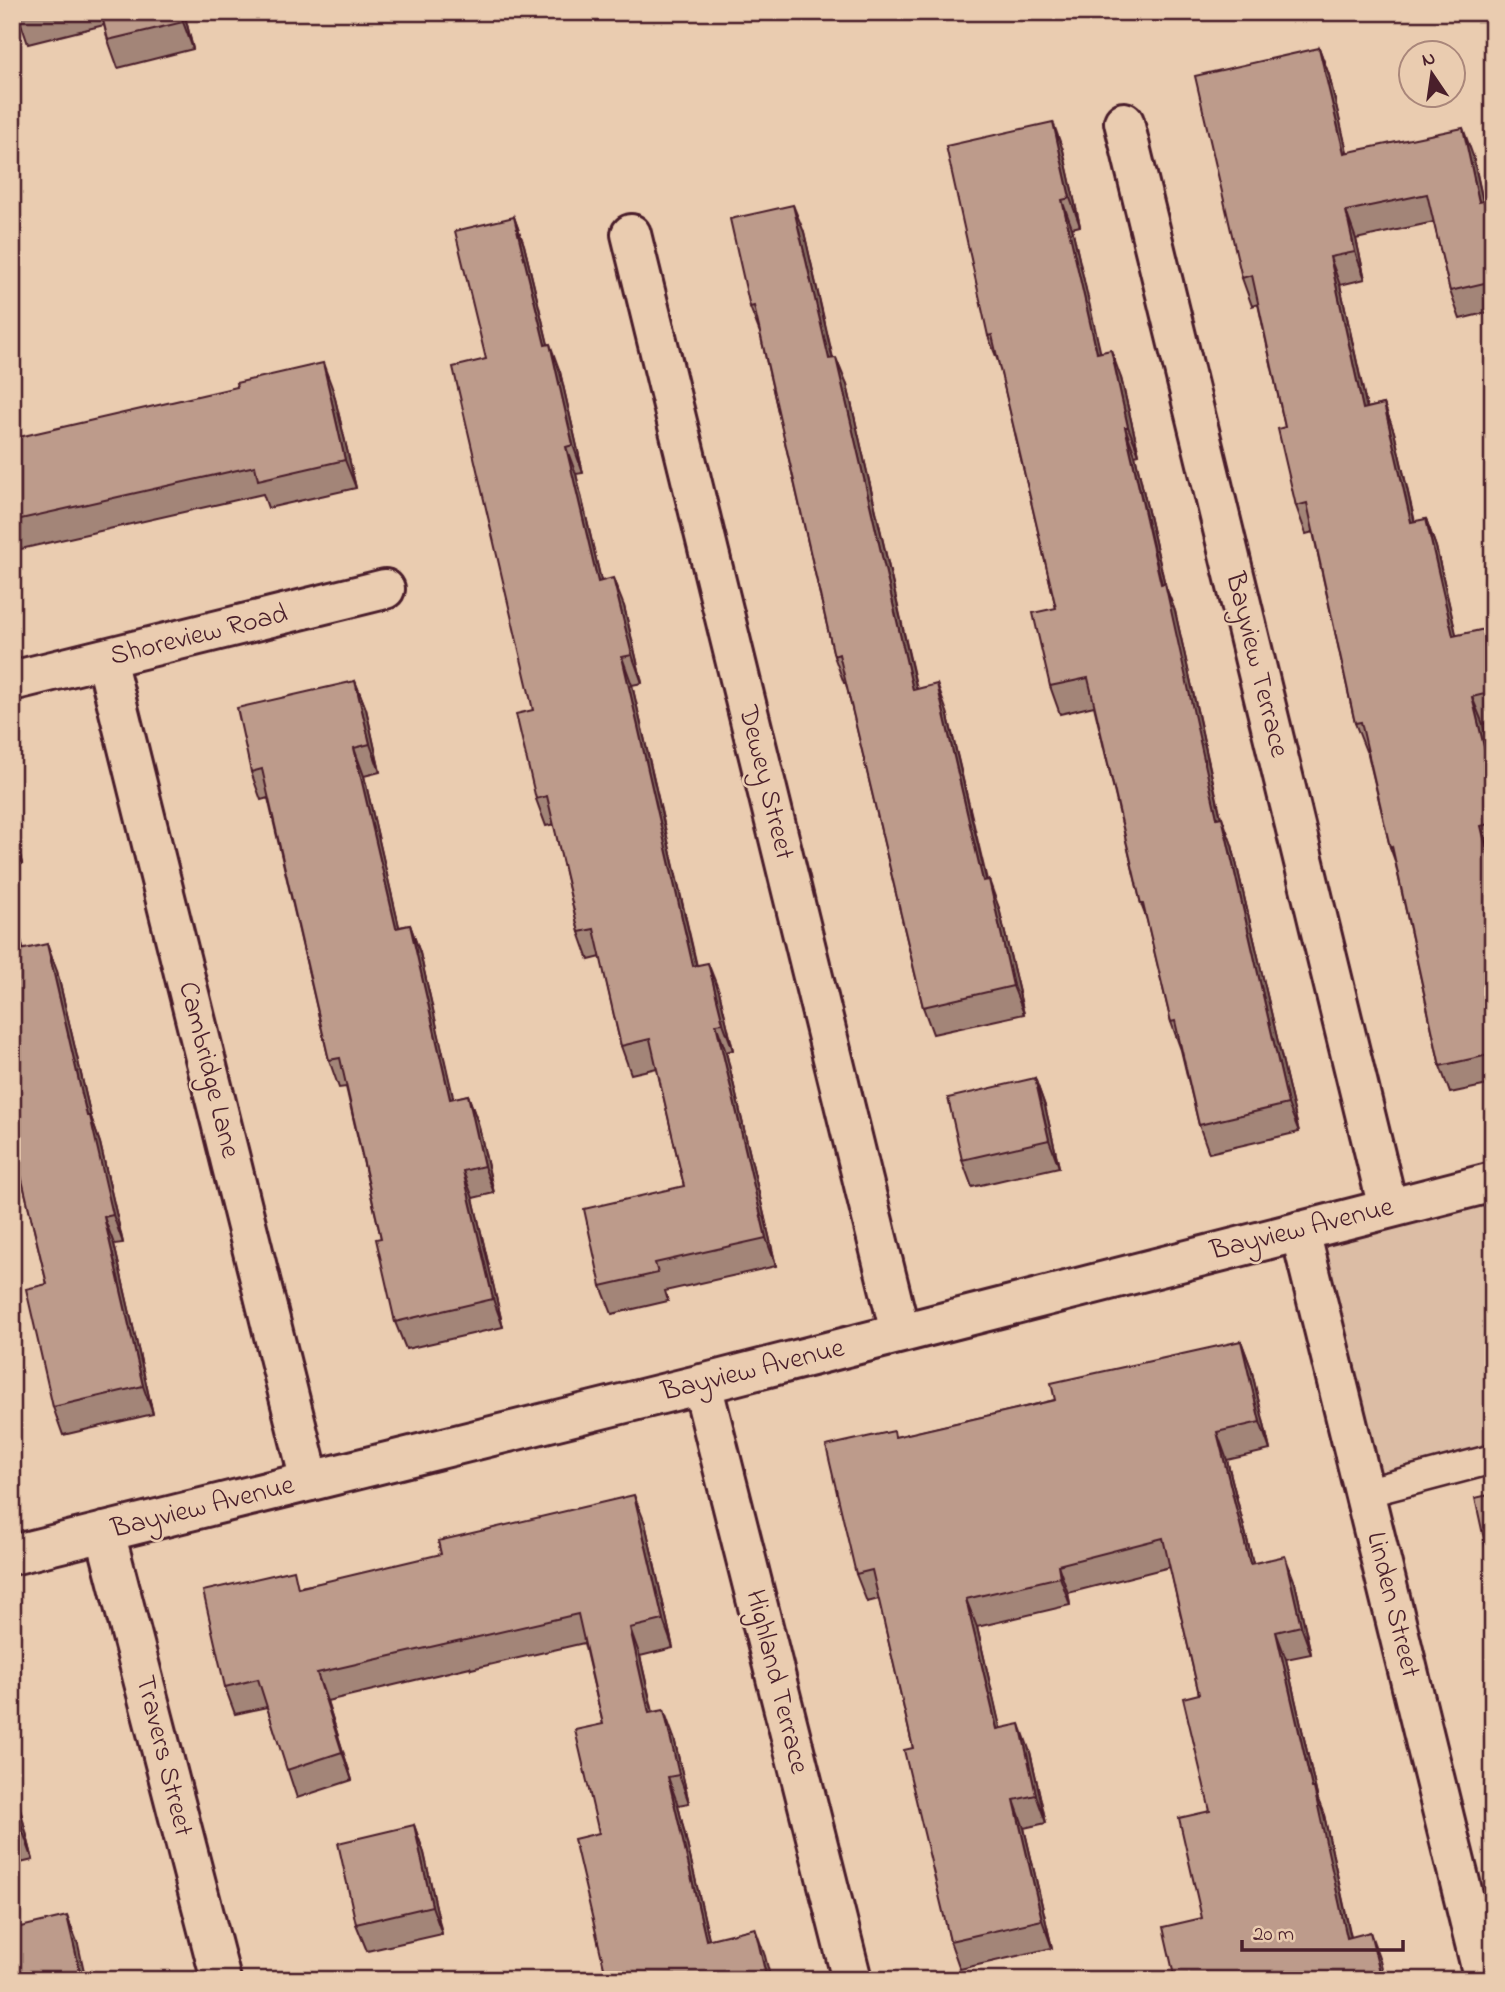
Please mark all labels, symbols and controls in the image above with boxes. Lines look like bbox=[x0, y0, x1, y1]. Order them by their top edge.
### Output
north arrow bbox=[1396, 38, 1466, 108]
text: N bbox=[1419, 45, 1438, 74]
street label: Bayview Terrace bbox=[1213, 567, 1299, 762]
street label: Shoreview Road bbox=[106, 594, 292, 678]
street label: Dewey Street bbox=[726, 701, 804, 864]
street label: Cambridge Lane bbox=[166, 978, 250, 1163]
street label: Bayview Avenue bbox=[1205, 1187, 1398, 1273]
street label: Bayview Avenue bbox=[656, 1328, 849, 1414]
street label: Bayview Avenue bbox=[106, 1465, 299, 1551]
street label: Linden Street bbox=[1354, 1528, 1430, 1682]
street label: Highland Terrace bbox=[733, 1586, 819, 1779]
street label: Travers Street bbox=[123, 1671, 203, 1841]
scale bar bbox=[1242, 1908, 1404, 1952]
text: 20 m bbox=[1253, 1920, 1294, 1950]

